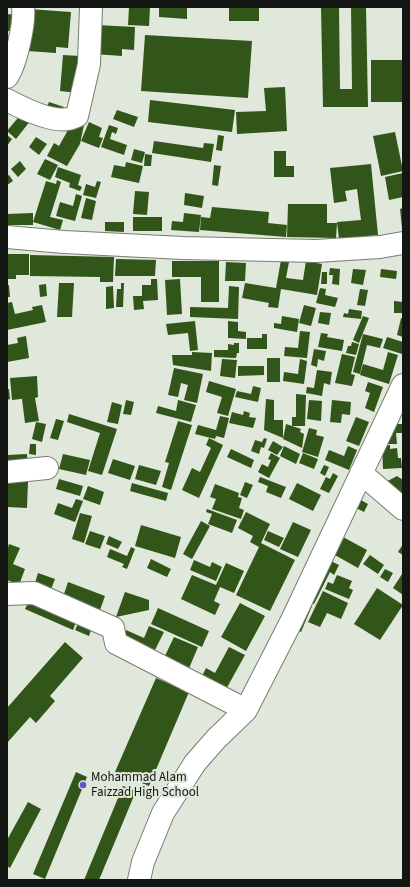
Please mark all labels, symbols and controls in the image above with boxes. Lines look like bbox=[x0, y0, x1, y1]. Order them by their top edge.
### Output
place label: Mohammad Alam Faizzad High School bbox=[91, 770, 199, 801]
marker: Mohammad Alam Faizzad High School bbox=[78, 780, 88, 790]

